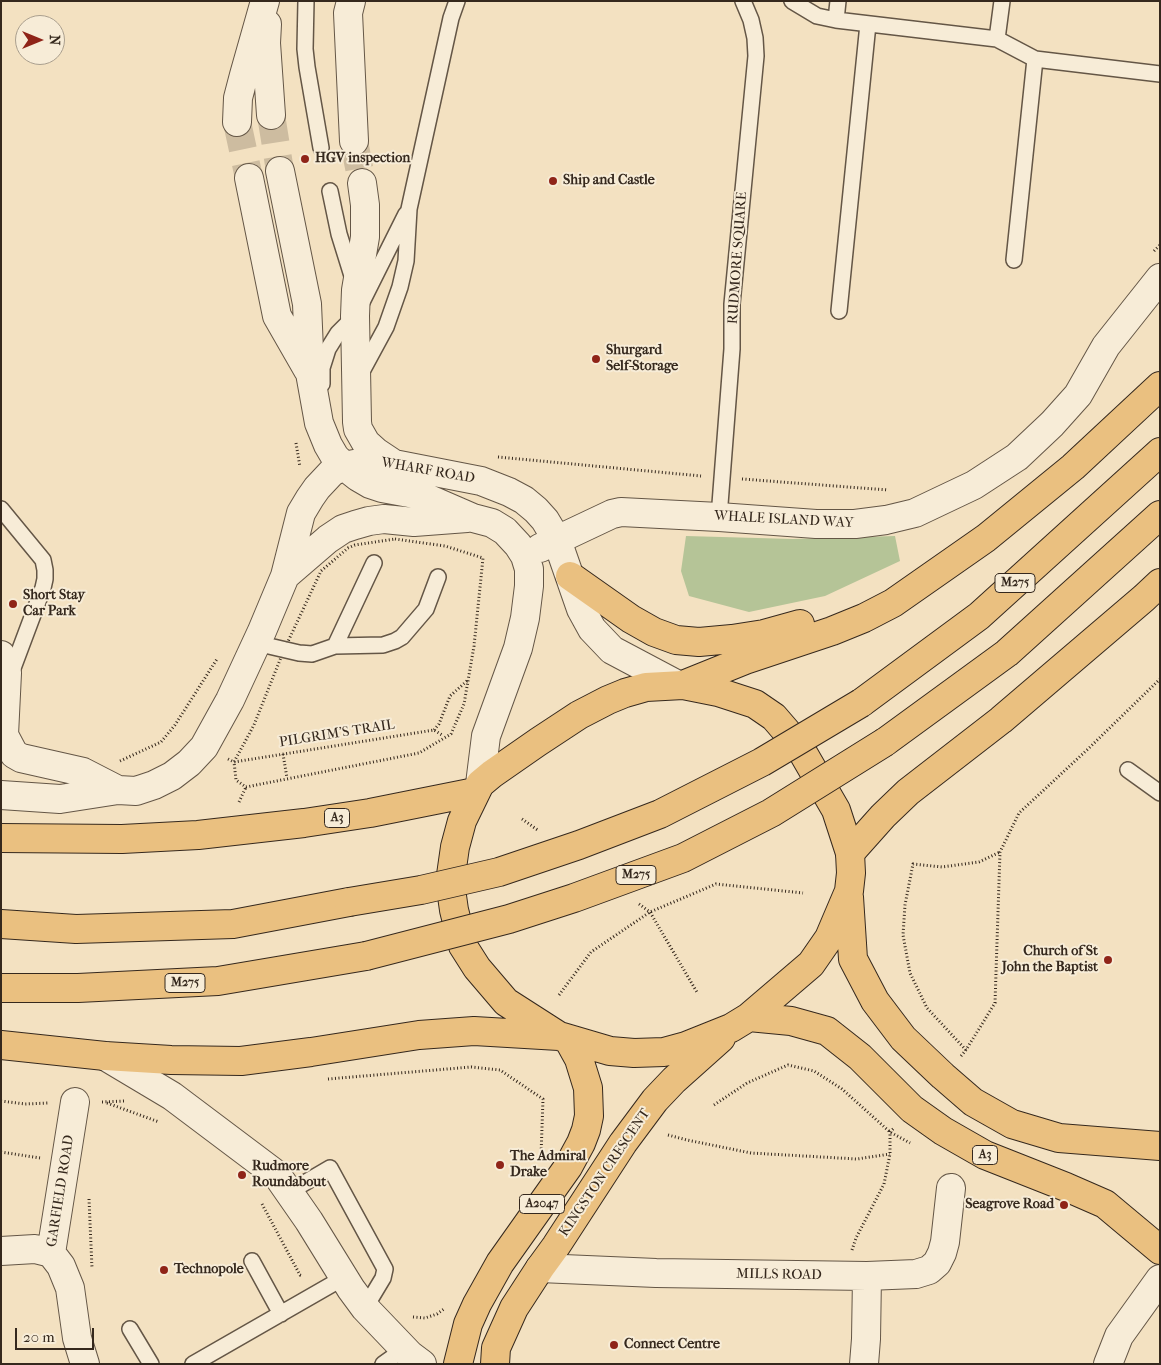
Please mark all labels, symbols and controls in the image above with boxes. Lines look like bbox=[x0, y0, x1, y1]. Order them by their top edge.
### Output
north arrow bbox=[15, 15, 65, 65]
text: N bbox=[46, 35, 63, 45]
place label: HGV inspection bbox=[315, 151, 410, 167]
marker: HGV inspection bbox=[299, 153, 311, 165]
place label: Ship and Castle bbox=[563, 173, 655, 189]
marker: Ship and Castle bbox=[547, 175, 559, 187]
street label: RUDMORE SQUARE bbox=[725, 191, 751, 325]
place label: Shurgard Self-Storage bbox=[606, 343, 678, 376]
marker: Shurgard Self-Storage bbox=[590, 353, 602, 365]
street label: WHARF ROAD bbox=[380, 454, 476, 488]
street label: WHALE ISLAND WAY bbox=[714, 508, 854, 532]
road number: M275 bbox=[995, 574, 1035, 592]
place label: Short Stay Car Park bbox=[23, 588, 85, 620]
marker: Short Stay Car Park bbox=[7, 598, 19, 610]
street label: PILGRIM'S TRAIL bbox=[278, 717, 396, 751]
road number: A3 bbox=[324, 808, 350, 828]
road number: M275 bbox=[616, 866, 656, 884]
place label: Church of St John the Baptist bbox=[1002, 944, 1098, 976]
marker: Church of St John the Baptist bbox=[1102, 954, 1114, 966]
road number: M275 bbox=[165, 974, 205, 992]
street label: KINGSTON CRESCENT bbox=[556, 1106, 654, 1240]
street label: GARFIELD ROAD bbox=[44, 1134, 78, 1248]
road number: A3 bbox=[972, 1146, 998, 1164]
place label: The Admiral Drake bbox=[510, 1149, 586, 1182]
place label: Rudmore Roundabout bbox=[252, 1159, 326, 1192]
marker: The Admiral Drake bbox=[494, 1159, 506, 1171]
marker: Rudmore Roundabout bbox=[236, 1169, 248, 1181]
road number: A2047 bbox=[520, 1194, 564, 1214]
place label: Seagrove Road bbox=[965, 1197, 1054, 1213]
marker: Seagrove Road bbox=[1058, 1199, 1070, 1211]
place label: Technopole bbox=[174, 1262, 244, 1278]
marker: Technopole bbox=[158, 1264, 170, 1276]
street label: MILLS ROAD bbox=[736, 1266, 822, 1284]
scale bar bbox=[18, 1318, 96, 1350]
text: 20 m bbox=[23, 1328, 55, 1346]
place label: Connect Centre bbox=[624, 1337, 720, 1353]
marker: Connect Centre bbox=[608, 1339, 620, 1351]

